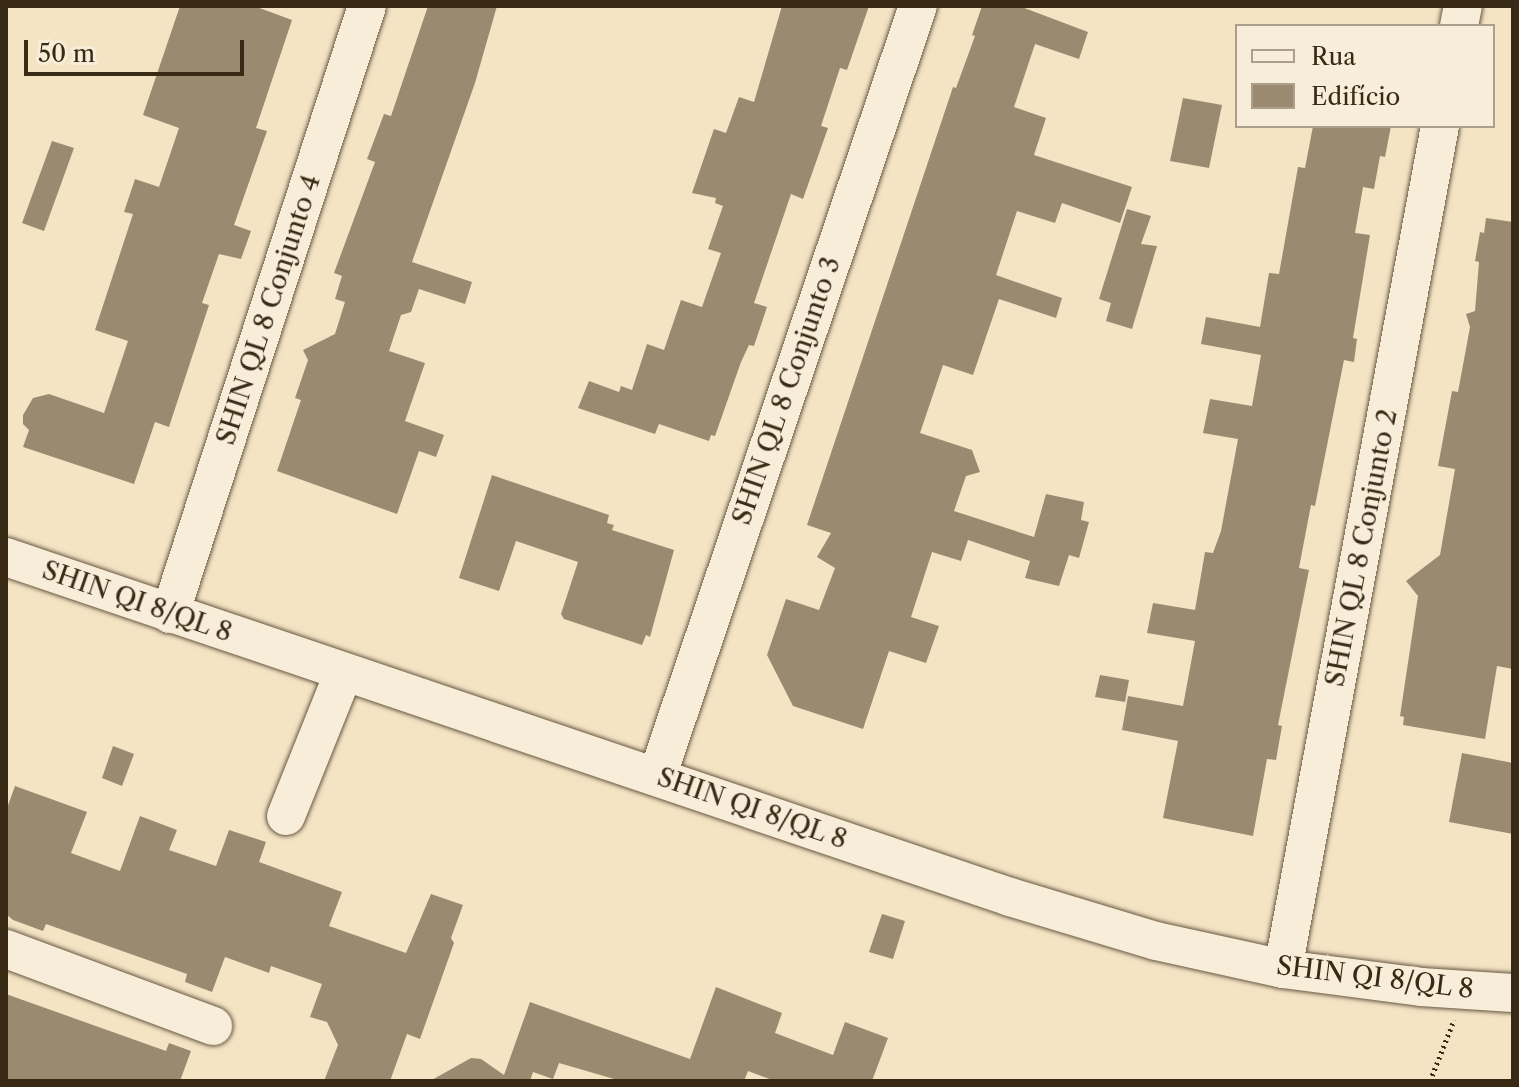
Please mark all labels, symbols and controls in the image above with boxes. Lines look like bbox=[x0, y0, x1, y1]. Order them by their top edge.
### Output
scale bar bbox=[28, 24, 248, 74]
legend bbox=[1235, 24, 1495, 128]
text: 50 m bbox=[38, 39, 95, 68]
text: Rua bbox=[1311, 42, 1356, 71]
text: Edifício bbox=[1311, 82, 1400, 111]
street label: SHIN QL 8 Conjunto 4 bbox=[210, 171, 328, 449]
street label: SHIN QL 8 Conjunto 3 bbox=[726, 253, 848, 529]
street label: SHIN QL 8 Conjunto 2 bbox=[1320, 406, 1404, 690]
street label: SHIN QI 8/QL 8 bbox=[38, 555, 236, 649]
street label: SHIN QI 8/QL 8 bbox=[653, 762, 851, 856]
street label: SHIN QI 8/QL 8 bbox=[1274, 950, 1476, 1006]

